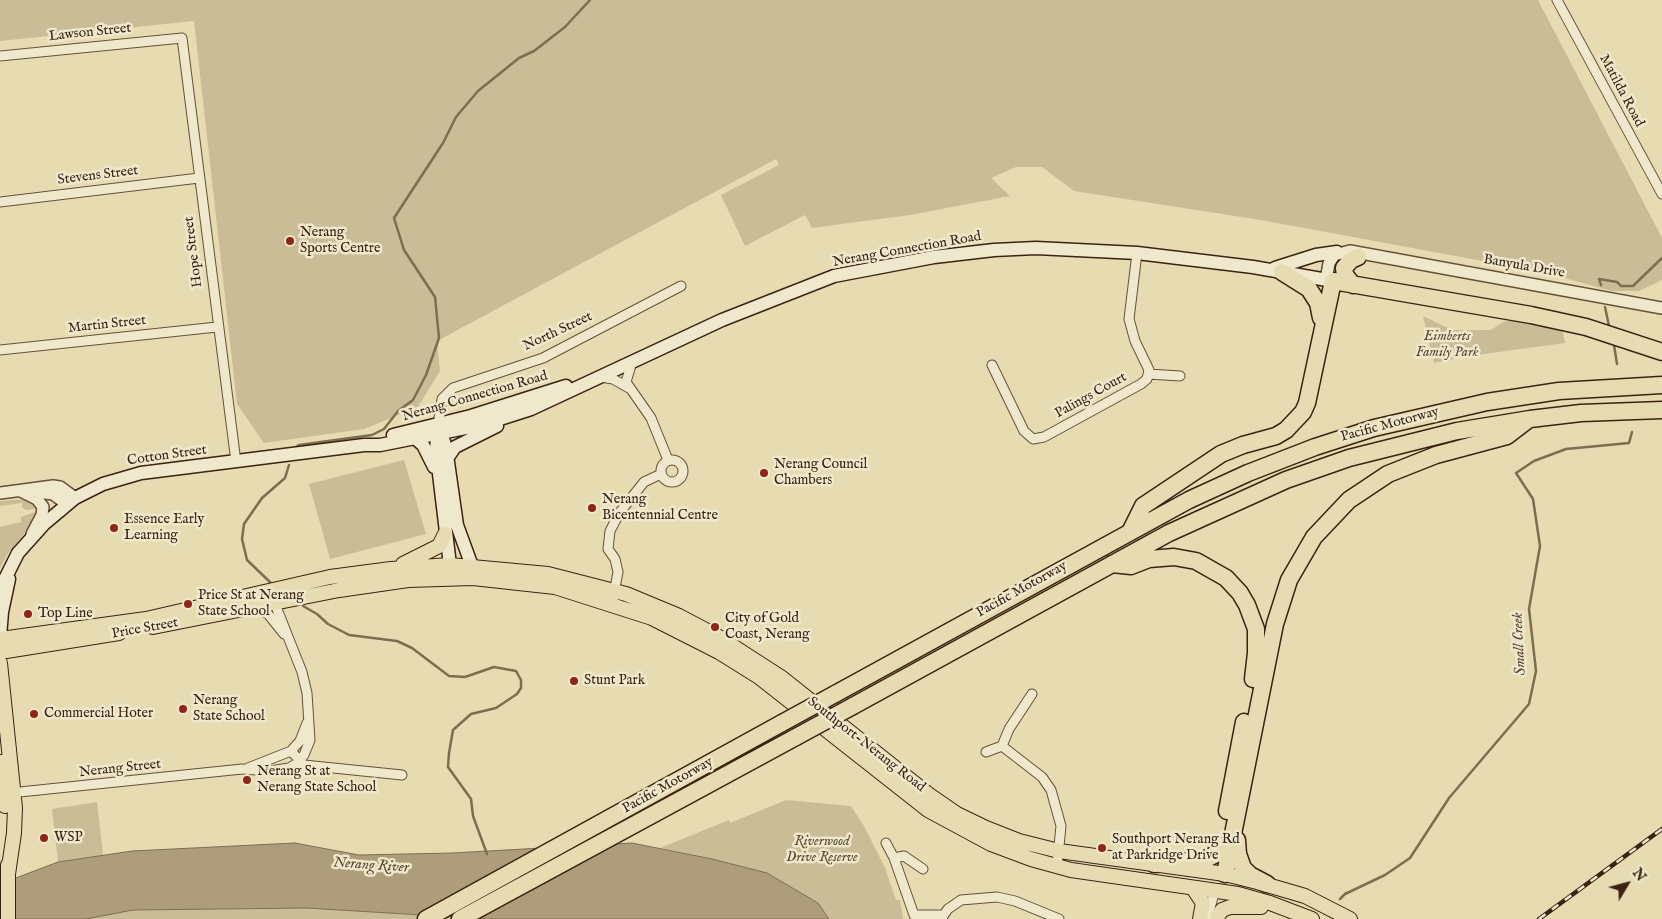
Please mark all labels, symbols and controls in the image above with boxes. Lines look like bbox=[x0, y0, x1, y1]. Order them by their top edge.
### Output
street label: Lawson Street bbox=[48, 20, 132, 46]
street label: Matilda Road bbox=[1595, 52, 1647, 130]
street label: Stevens Street bbox=[57, 163, 139, 189]
street label: Hope Street bbox=[181, 216, 207, 288]
place label: Nerang Sports Centre bbox=[300, 225, 380, 258]
street label: Nerang Connection Road bbox=[831, 229, 983, 271]
marker: Nerang Sports Centre bbox=[284, 235, 296, 247]
street label: Banyula Drive bbox=[1482, 252, 1566, 282]
street label: North Street bbox=[521, 309, 595, 355]
street label: Martin Street bbox=[67, 313, 147, 337]
park label: Eimberts Family Park bbox=[1416, 329, 1478, 362]
street label: Nerang Connection Road bbox=[400, 368, 550, 426]
street label: Palings Court bbox=[1052, 369, 1130, 423]
street label: Pacific Motorway bbox=[1339, 404, 1441, 446]
street label: Cotton Street bbox=[126, 442, 208, 470]
place label: Nerang Council Chambers bbox=[774, 457, 867, 490]
marker: Nerang Council Chambers bbox=[758, 467, 770, 479]
place label: Nerang Bicentennial Centre bbox=[602, 492, 718, 524]
marker: Nerang Bicentennial Centre bbox=[586, 502, 598, 514]
place label: Essence Early Learning bbox=[124, 512, 204, 544]
marker: Essence Early Learning bbox=[108, 522, 120, 534]
street label: Pacific Motorway bbox=[974, 558, 1070, 622]
place label: Price St at Nerang State School bbox=[198, 588, 304, 620]
marker: Price St at Nerang State School bbox=[182, 598, 194, 610]
place label: Top Line bbox=[38, 606, 93, 622]
marker: Top Line bbox=[22, 608, 34, 620]
place label: City of Gold Coast, Nerang bbox=[725, 611, 810, 644]
water label: Small Creek bbox=[1509, 612, 1531, 676]
street label: Price Street bbox=[110, 615, 180, 643]
marker: City of Gold Coast, Nerang bbox=[709, 621, 721, 633]
place label: Stunt Park bbox=[584, 673, 645, 689]
marker: Stunt Park bbox=[568, 675, 580, 687]
place label: Nerang State School bbox=[193, 693, 265, 726]
street label: Southport-Nerang Road bbox=[804, 694, 928, 796]
marker: Nerang State School bbox=[177, 703, 189, 715]
place label: Commercial Hoter bbox=[44, 706, 153, 722]
marker: Commercial Hoter bbox=[28, 708, 40, 720]
street label: Pacific Motorway bbox=[620, 754, 716, 818]
street label: Nerang Street bbox=[78, 756, 162, 782]
place label: Nerang St at Nerang State School bbox=[257, 764, 376, 796]
marker: Nerang St at Nerang State School bbox=[241, 774, 253, 786]
place label: WSP bbox=[54, 830, 83, 846]
marker: WSP bbox=[38, 832, 50, 844]
place label: Southport Nerang Rd at Parkridge Drive bbox=[1112, 832, 1240, 864]
park label: Riverwood Drive Reserve bbox=[786, 834, 858, 866]
marker: Southport Nerang Rd at Parkridge Drive bbox=[1096, 842, 1108, 854]
water label: Nerang River bbox=[333, 854, 409, 878]
north arrow bbox=[1602, 859, 1652, 909]
text: N bbox=[1628, 865, 1650, 885]

